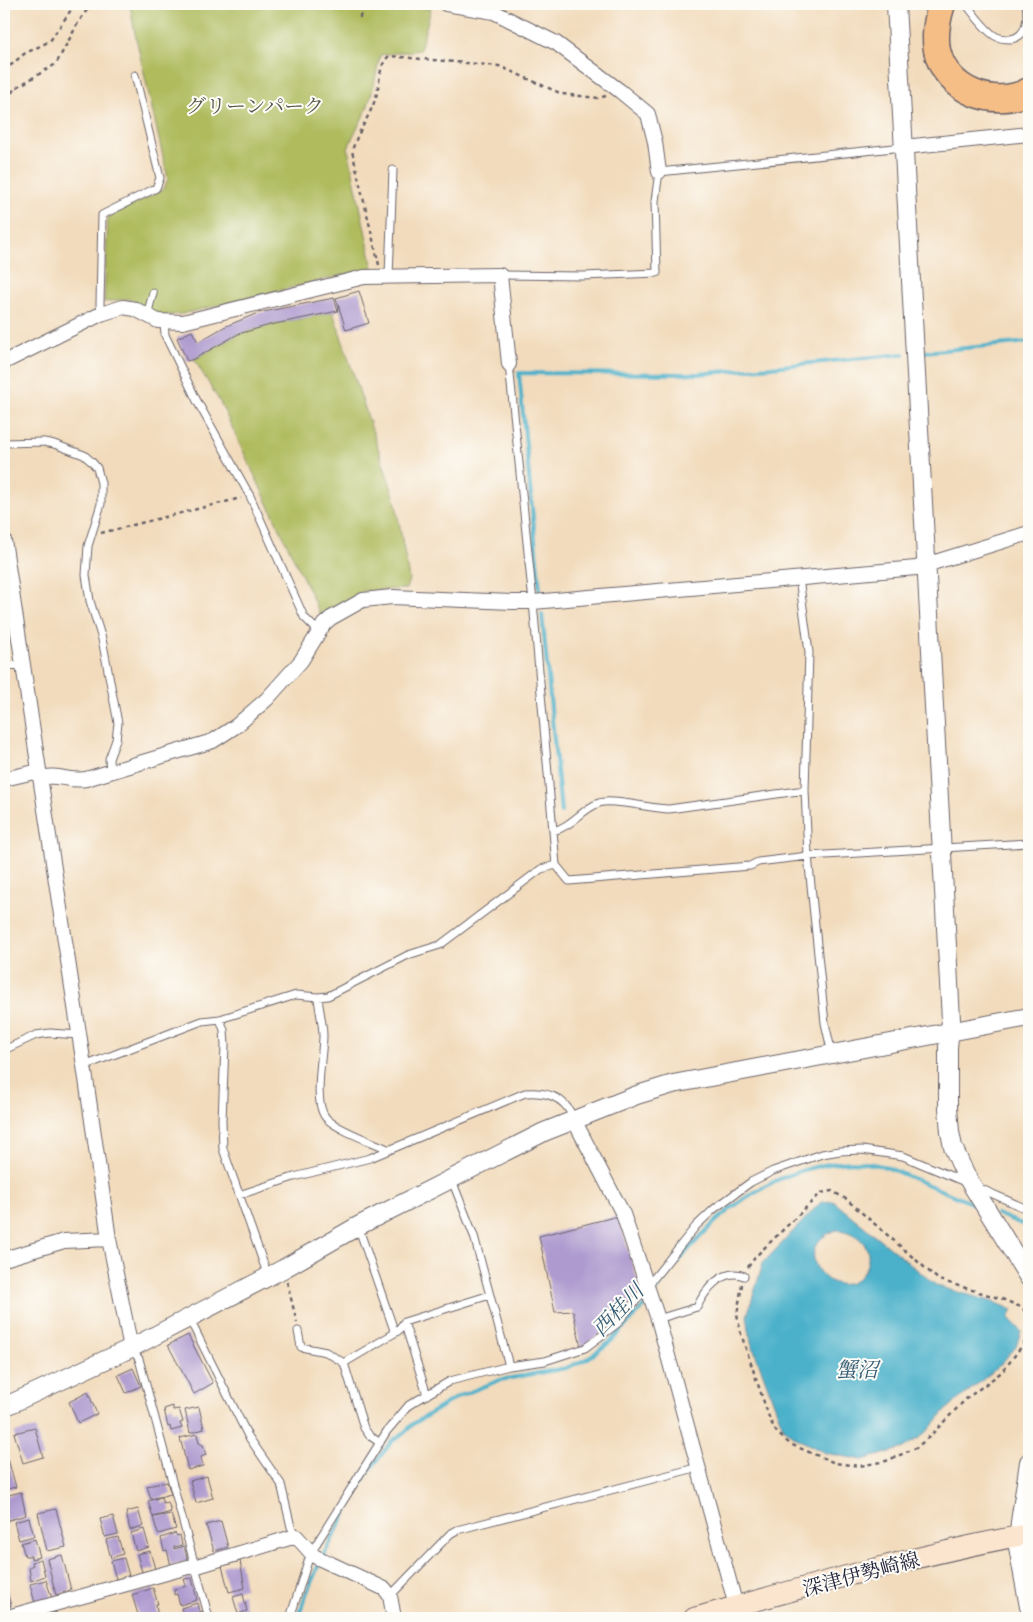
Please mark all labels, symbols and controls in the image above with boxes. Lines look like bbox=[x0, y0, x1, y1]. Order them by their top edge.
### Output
park label: グリーンパーク bbox=[186, 93, 324, 120]
water label: 西桂川 bbox=[586, 1276, 651, 1342]
water label: 蟹沼 bbox=[836, 1356, 881, 1384]
street label: 深津伊勢崎線 bbox=[800, 1546, 923, 1603]

